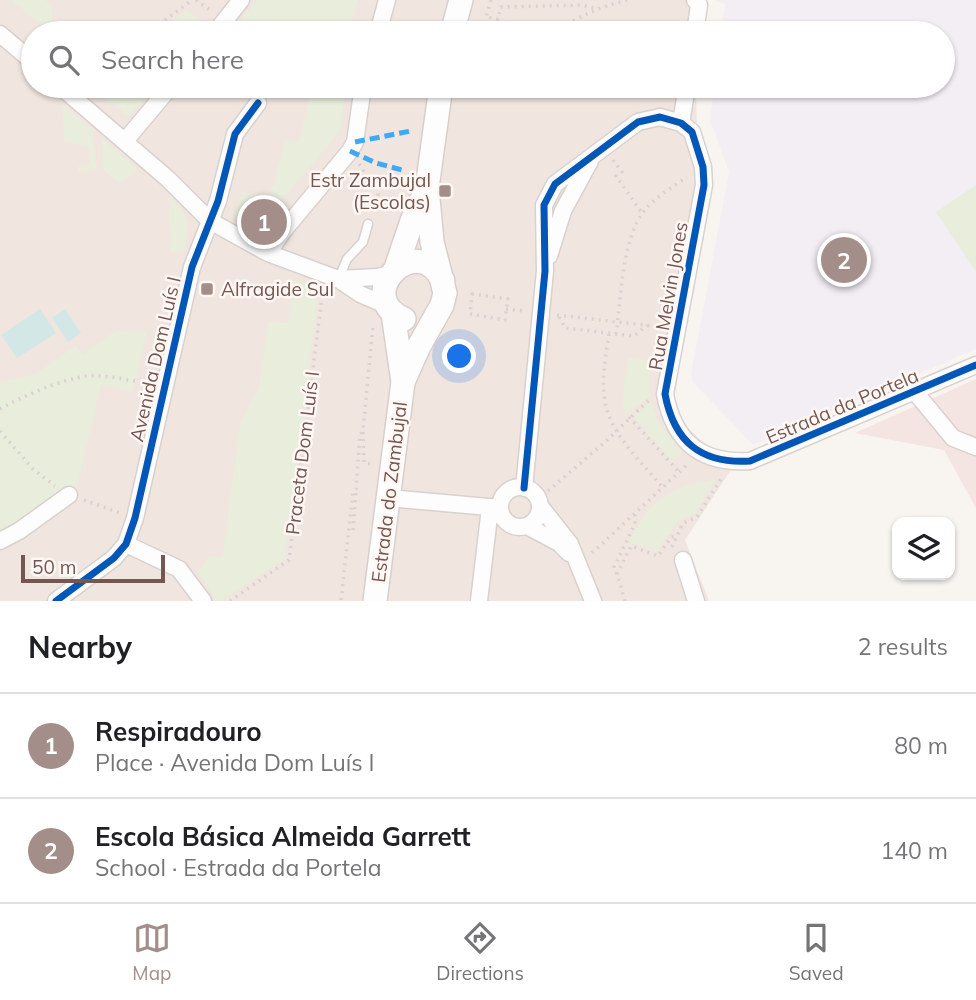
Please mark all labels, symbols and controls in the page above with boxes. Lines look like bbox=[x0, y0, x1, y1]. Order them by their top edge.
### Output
search box bbox=[21, 21, 955, 98]
icon: search bbox=[45, 41, 83, 79]
text: Search here bbox=[101, 43, 244, 76]
place label: Estr Zambujal (Escolas) bbox=[310, 168, 431, 214]
marker: Estr Zambujal (Escolas) bbox=[437, 183, 453, 199]
pin: 1 bbox=[241, 196, 287, 248]
street label: Rua Melvin Jones bbox=[643, 220, 693, 372]
pin: 2 bbox=[821, 234, 867, 286]
street label: Avenida Dom Luís I bbox=[124, 274, 186, 444]
place label: Alfragide Sul bbox=[221, 277, 334, 301]
marker: Alfragide Sul bbox=[199, 281, 215, 297]
your location bbox=[442, 339, 476, 373]
street label: Estrada da Portela bbox=[762, 363, 922, 449]
street label: Praceta Dom Luís I bbox=[280, 370, 324, 536]
street label: Estrada do Zambujal bbox=[366, 400, 412, 584]
map controls bbox=[892, 517, 955, 580]
button: layers bbox=[892, 517, 955, 580]
scale bar bbox=[21, 552, 164, 584]
text: 50 m bbox=[32, 555, 76, 579]
text: Nearby bbox=[28, 628, 132, 666]
text: 2 results bbox=[858, 632, 948, 661]
text: Respiradouro bbox=[95, 715, 262, 748]
text: 1 bbox=[44, 731, 58, 760]
text: 80 m bbox=[894, 731, 948, 760]
text: Place · Avenida Dom Luís I bbox=[95, 748, 375, 777]
text: Escola Básica Almeida Garrett bbox=[95, 820, 471, 853]
text: 2 bbox=[44, 836, 58, 865]
text: 140 m bbox=[880, 836, 948, 865]
text: School · Estrada da Portela bbox=[95, 853, 381, 882]
tab: Map bbox=[132, 919, 171, 985]
tab: Directions bbox=[436, 919, 524, 985]
tab: Saved bbox=[789, 919, 844, 985]

